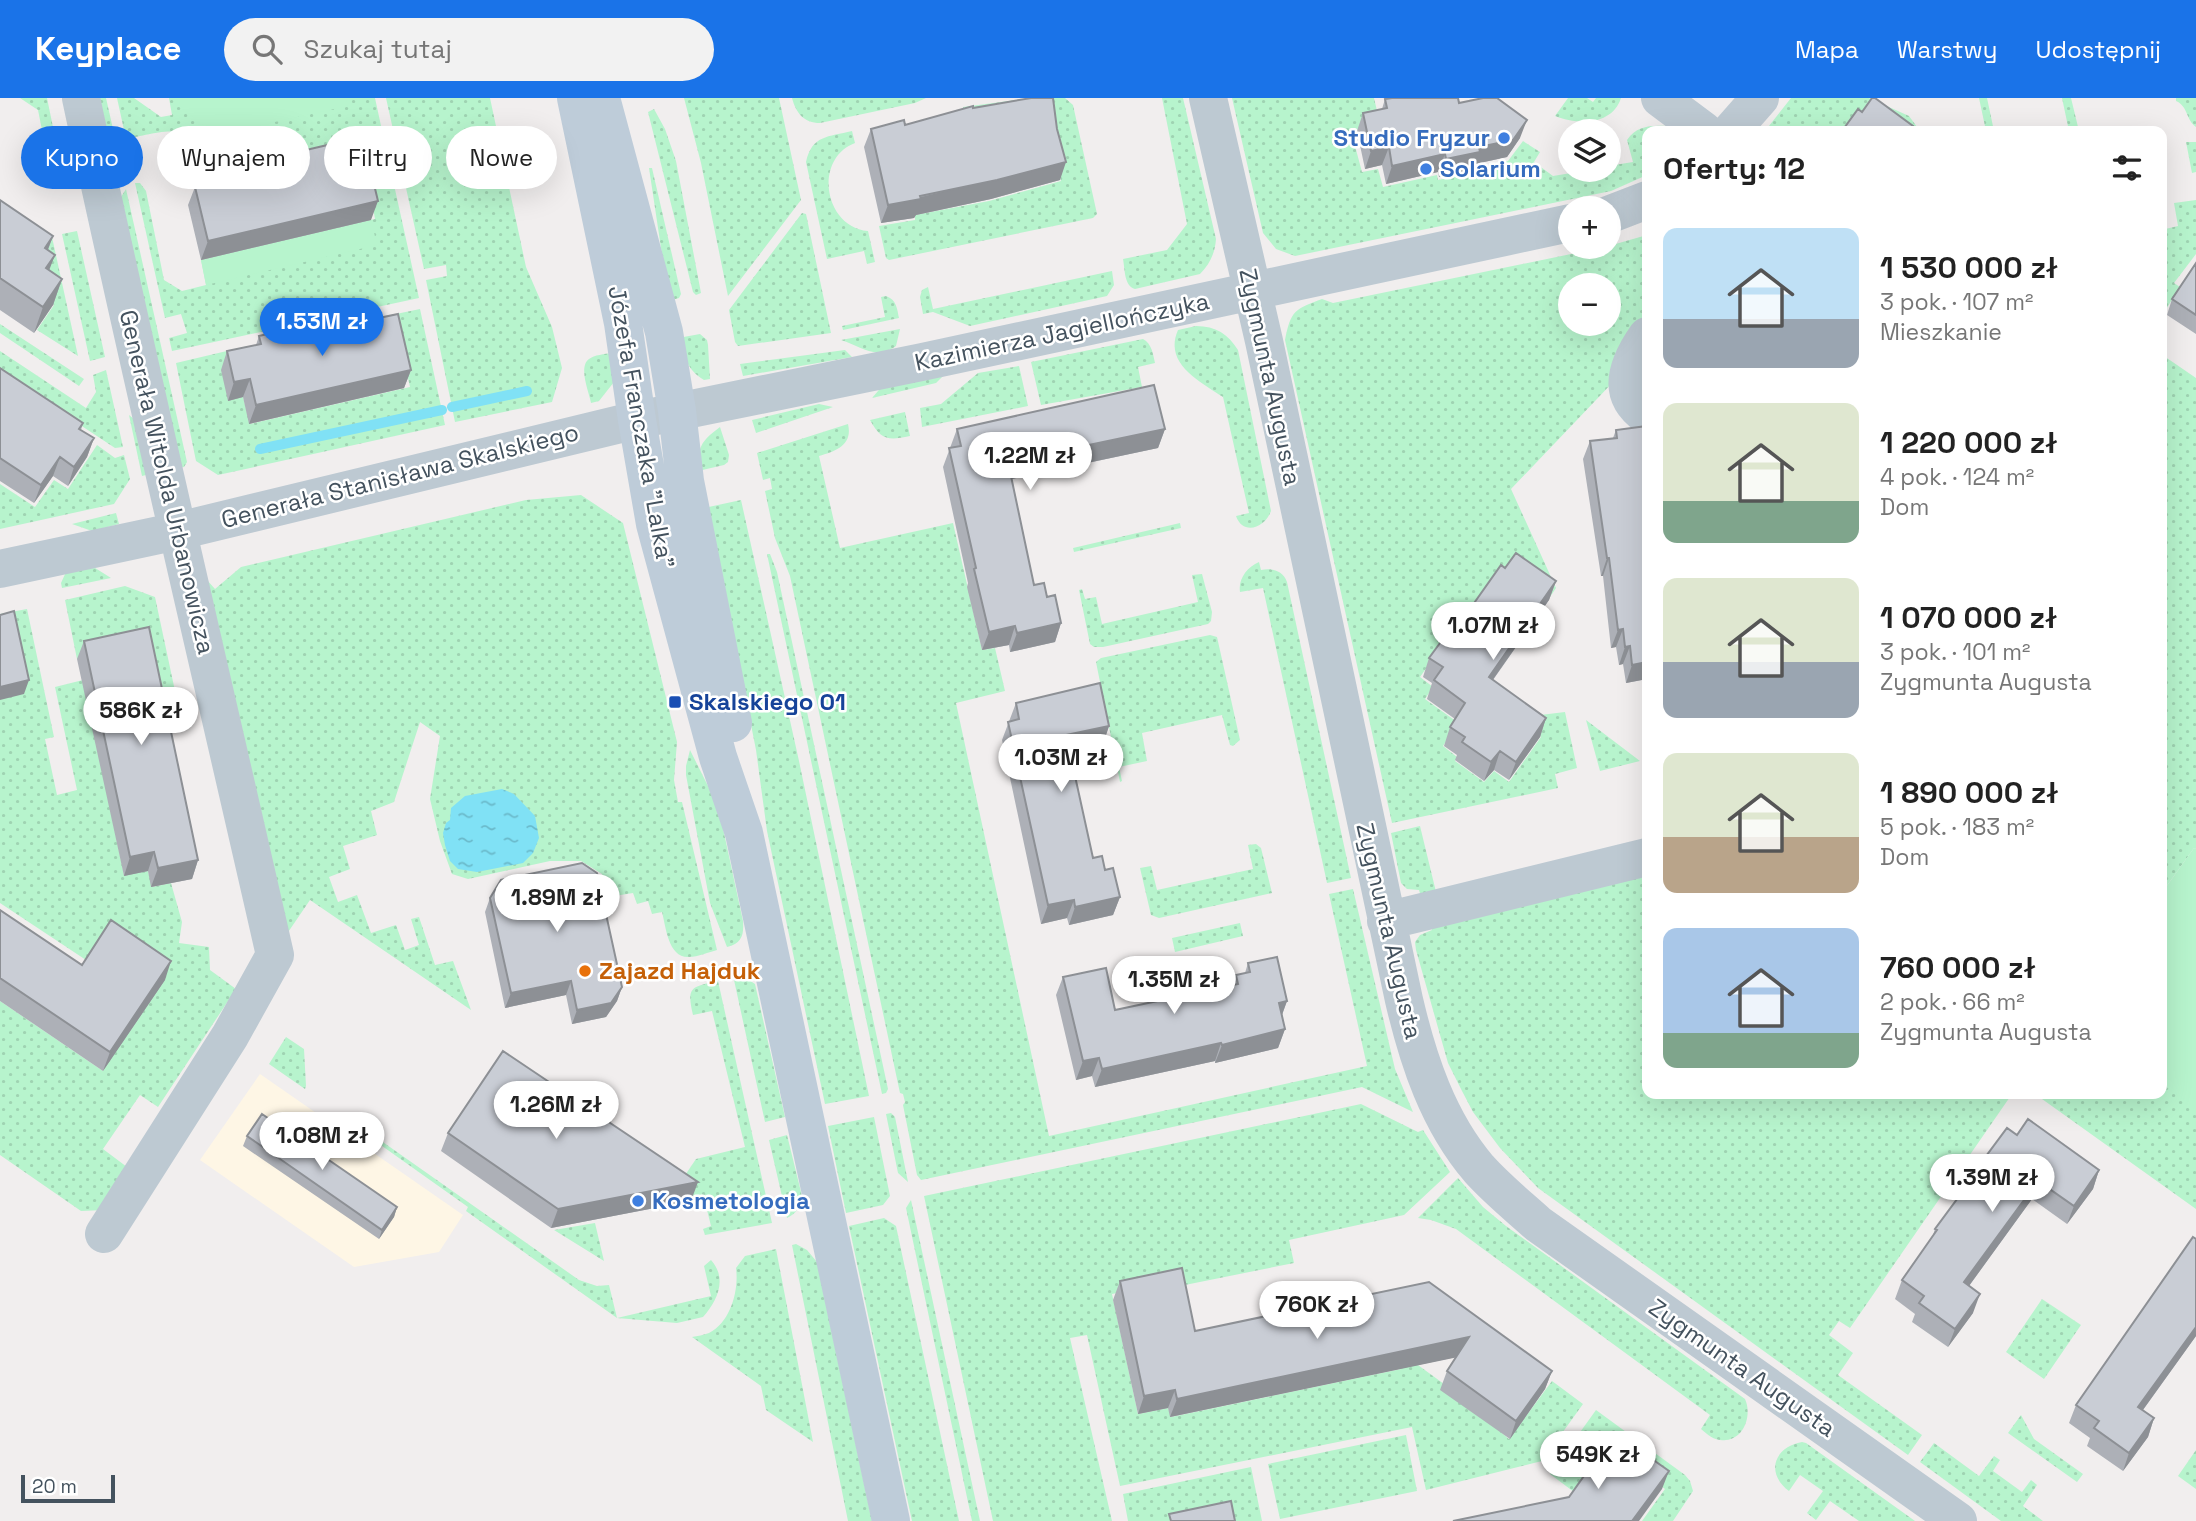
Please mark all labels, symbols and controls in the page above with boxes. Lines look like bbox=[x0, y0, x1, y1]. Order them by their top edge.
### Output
search box bbox=[224, 18, 714, 81]
text: Keyplace bbox=[35, 28, 182, 70]
icon: search bbox=[248, 30, 286, 68]
text: Szukaj tutaj bbox=[304, 32, 452, 66]
text: Mapa bbox=[1795, 34, 1859, 65]
text: Warstwy bbox=[1897, 34, 1998, 65]
text: Udostępnij bbox=[2036, 34, 2161, 65]
map controls bbox=[1558, 119, 1621, 336]
button: layers bbox=[1558, 119, 1621, 182]
place label: Studio Fryzur bbox=[1333, 122, 1490, 153]
chip: Kupno bbox=[21, 126, 143, 189]
chip: Wynajem bbox=[157, 126, 310, 189]
chip: Filtry bbox=[324, 126, 432, 189]
chip: Nowe bbox=[446, 126, 557, 189]
marker: Studio Fryzur bbox=[1496, 130, 1512, 146]
text: Oferty: 12 bbox=[1663, 149, 1805, 188]
icon: filters bbox=[2108, 149, 2146, 187]
place label: Solarium bbox=[1440, 153, 1541, 184]
marker: Solarium bbox=[1418, 161, 1434, 177]
button: + bbox=[1558, 196, 1621, 259]
text: 1 530 000 zł bbox=[1880, 248, 2058, 287]
icon: home bbox=[1719, 256, 1803, 340]
street label: Zygmunta Augusta bbox=[1232, 266, 1309, 488]
button: − bbox=[1558, 273, 1621, 336]
street label: Józefa Franczaka "Lalka" bbox=[601, 283, 682, 570]
street label: Kazimierza Jagiellończyka bbox=[912, 285, 1212, 378]
text: 3 pok. · 107 m² bbox=[1880, 287, 2033, 317]
pin: 1.53M zł bbox=[250, 299, 394, 358]
text: 1.53M zł bbox=[276, 306, 368, 336]
street label: Generała Witolda Urbanowicza bbox=[113, 307, 222, 657]
text: Mieszkanie bbox=[1880, 317, 2002, 347]
street label: Generała Stanisława Skalskiego bbox=[218, 416, 582, 535]
text: 1 220 000 zł bbox=[1880, 423, 2058, 462]
icon: home bbox=[1719, 431, 1803, 515]
pin: 1.22M zł bbox=[958, 432, 1102, 492]
text: 1.22M zł bbox=[984, 440, 1076, 470]
text: 4 pok. · 124 m² bbox=[1880, 462, 2034, 492]
text: Dom bbox=[1880, 492, 1929, 522]
text: 1 070 000 zł bbox=[1880, 598, 2057, 637]
pin: 1.07M zł bbox=[1421, 602, 1565, 662]
icon: home bbox=[1719, 606, 1803, 690]
text: 1.07M zł bbox=[1447, 610, 1539, 640]
text: 3 pok. · 101 m² bbox=[1880, 637, 2030, 667]
text: Zygmunta Augusta bbox=[1880, 667, 2092, 697]
place label: Skalskiego 01 bbox=[689, 686, 846, 717]
pin: 586K zł bbox=[76, 688, 206, 747]
marker: Skalskiego 01 bbox=[667, 694, 683, 710]
text: 586K zł bbox=[99, 695, 183, 725]
pin: 1.03M zł bbox=[989, 734, 1133, 794]
text: 1.03M zł bbox=[1014, 742, 1108, 772]
text: 1 890 000 zł bbox=[1880, 773, 2059, 812]
icon: home bbox=[1719, 781, 1803, 865]
text: 5 pok. · 183 m² bbox=[1880, 812, 2034, 842]
street label: Zygmunta Augusta bbox=[1350, 820, 1429, 1042]
text: Dom bbox=[1880, 842, 1929, 872]
pin: 1.89M zł bbox=[485, 874, 629, 934]
text: 1.89M zł bbox=[511, 882, 603, 912]
text: 760 000 zł bbox=[1880, 948, 2036, 987]
place label: Zajazd Hajduk bbox=[599, 955, 761, 986]
pin: 1.35M zł bbox=[1102, 956, 1246, 1016]
icon: home bbox=[1719, 956, 1803, 1040]
marker: Zajazd Hajduk bbox=[577, 963, 593, 979]
text: 1.35M zł bbox=[1128, 964, 1220, 994]
text: 2 pok. · 66 m² bbox=[1880, 987, 2025, 1017]
text: Zygmunta Augusta bbox=[1880, 1017, 2092, 1047]
pin: 1.26M zł bbox=[484, 1082, 628, 1141]
text: 1.26M zł bbox=[510, 1089, 602, 1119]
pin: 1.08M zł bbox=[250, 1112, 394, 1172]
text: 1.08M zł bbox=[275, 1120, 369, 1150]
pin: 1.39M zł bbox=[1920, 1154, 2064, 1214]
text: 1.39M zł bbox=[1946, 1162, 2038, 1192]
place label: Kosmetologia bbox=[652, 1185, 810, 1216]
marker: Kosmetologia bbox=[630, 1193, 646, 1209]
pin: 760K zł bbox=[1252, 1282, 1382, 1341]
text: 760K zł bbox=[1275, 1289, 1359, 1319]
street label: Zygmunta Augusta bbox=[1643, 1292, 1842, 1444]
pin: 549K zł bbox=[1533, 1432, 1663, 1491]
text: 549K zł bbox=[1556, 1439, 1640, 1469]
scale bar bbox=[21, 1472, 116, 1504]
text: 20 m bbox=[32, 1474, 77, 1499]

